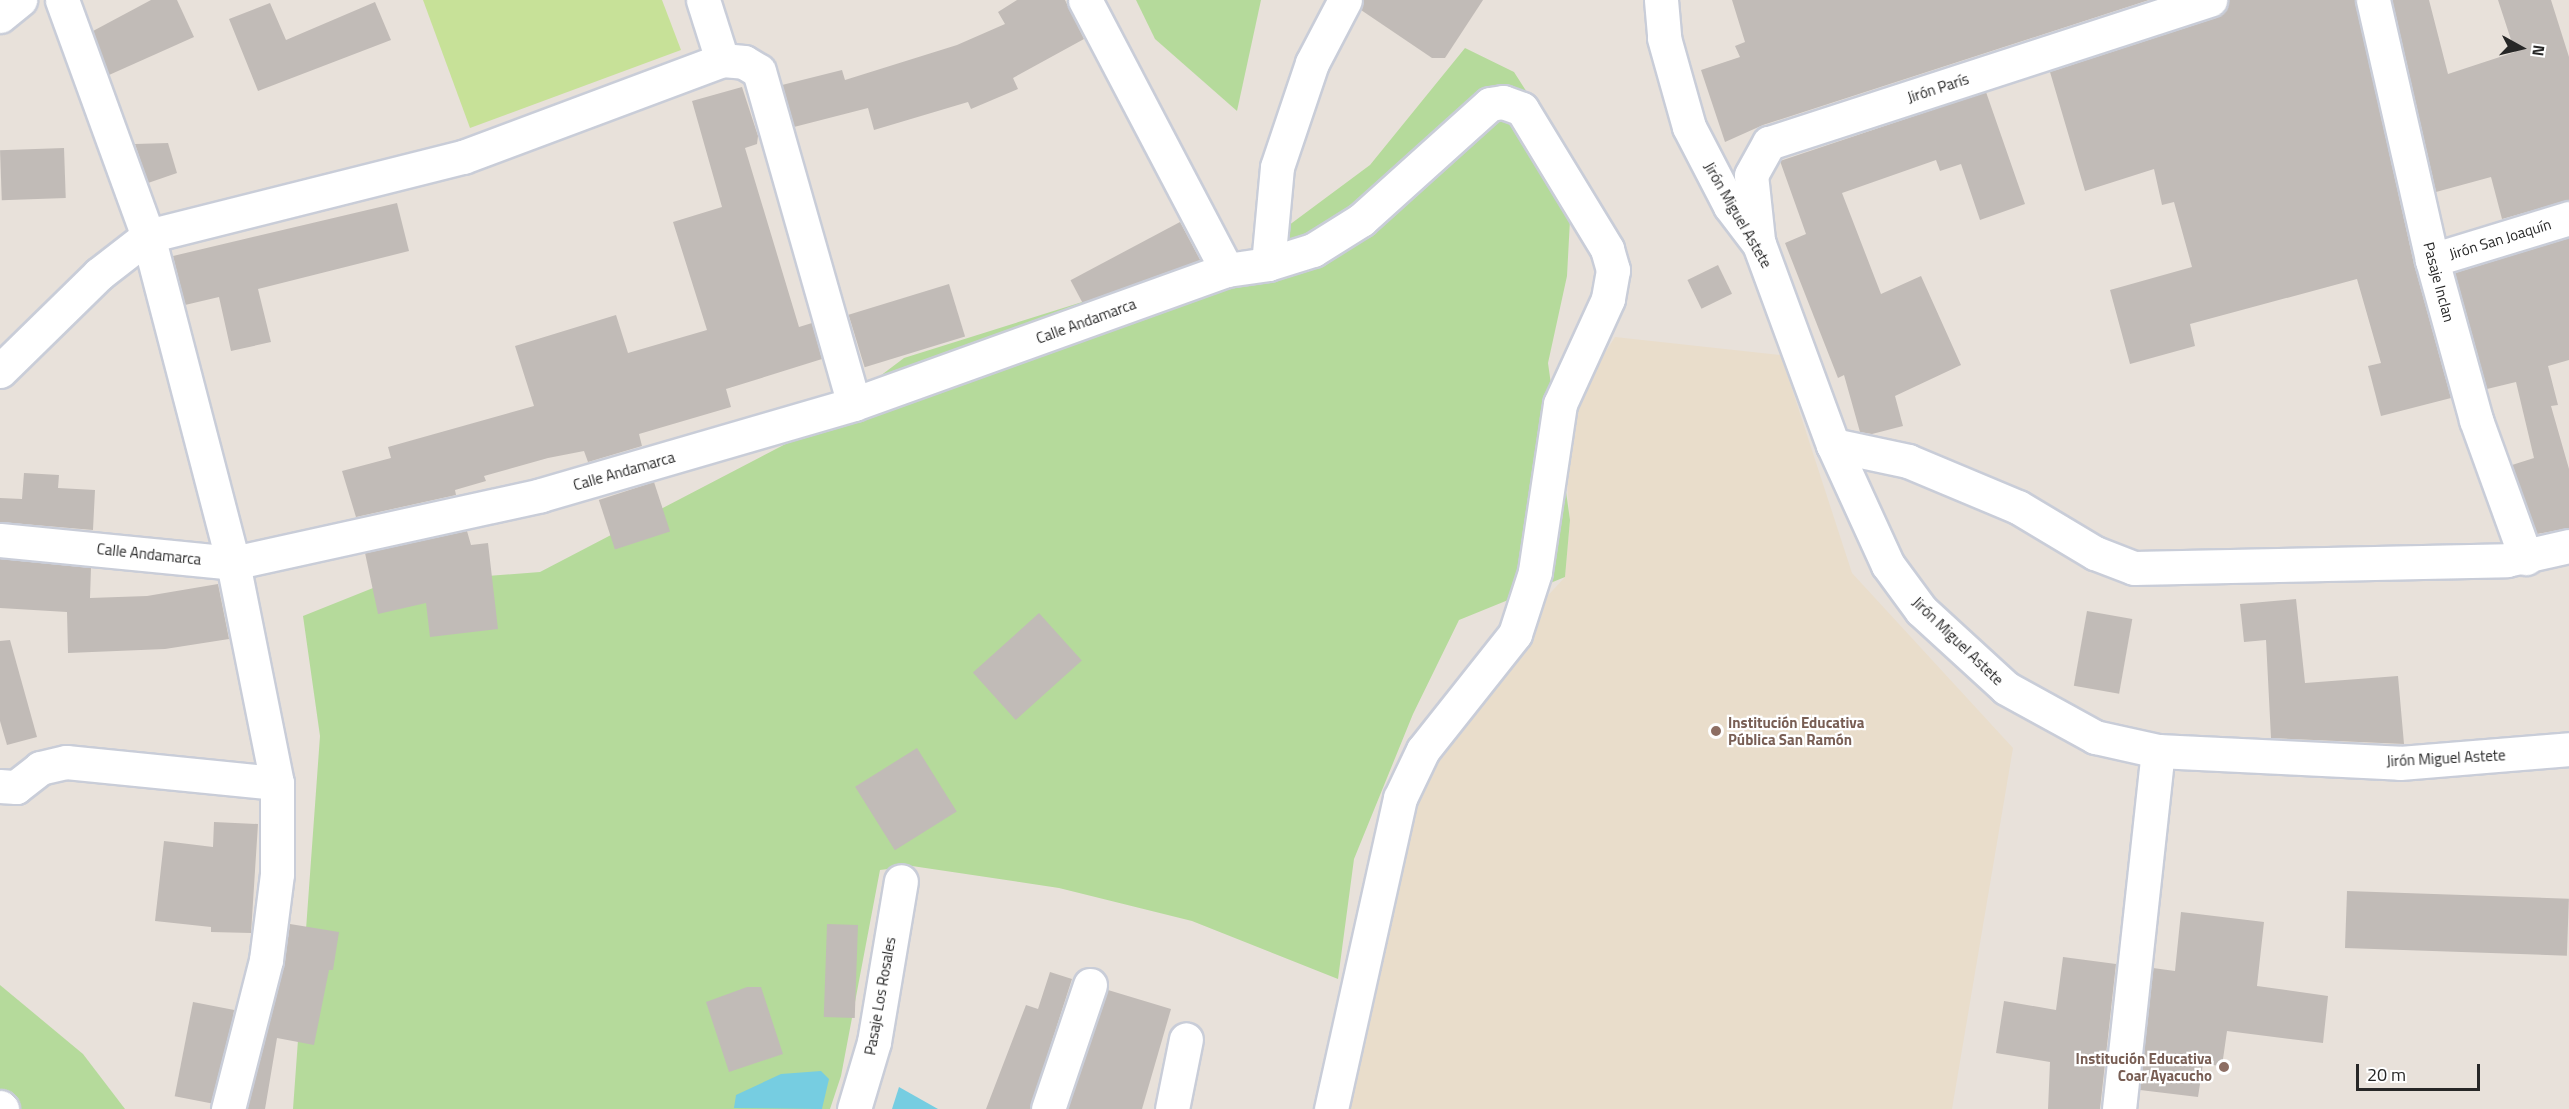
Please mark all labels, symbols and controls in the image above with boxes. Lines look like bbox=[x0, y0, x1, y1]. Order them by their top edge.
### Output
north arrow bbox=[2491, 18, 2551, 78]
text: N bbox=[2526, 43, 2551, 58]
street label: Jirón París bbox=[1905, 70, 1971, 106]
street label: Jirón Miguel Astete bbox=[1700, 159, 1776, 271]
street label: Jirón San Joaquín bbox=[2447, 215, 2553, 263]
street label: Pasaje Inclan bbox=[2420, 240, 2458, 324]
street label: Calle Andamarca bbox=[1034, 295, 1138, 347]
street label: Calle Andamarca bbox=[571, 448, 677, 494]
street label: Calle Andamarca bbox=[96, 540, 202, 568]
street label: Jirón Miguel Astete bbox=[1909, 593, 2007, 689]
place label: Institución Educativa Pública San Ramón bbox=[1728, 713, 1864, 748]
marker: Institución Educativa Pública San Ramón bbox=[1709, 724, 1723, 738]
street label: Jirón Miguel Astete bbox=[2386, 746, 2506, 770]
street label: Pasaje Los Rosales bbox=[861, 935, 899, 1057]
place label: Institución Educativa Coar Ayacucho bbox=[2076, 1049, 2212, 1084]
scale bar bbox=[2359, 1052, 2484, 1090]
marker: Institución Educativa Coar Ayacucho bbox=[2217, 1060, 2231, 1074]
text: 20 m bbox=[2367, 1061, 2406, 1088]

